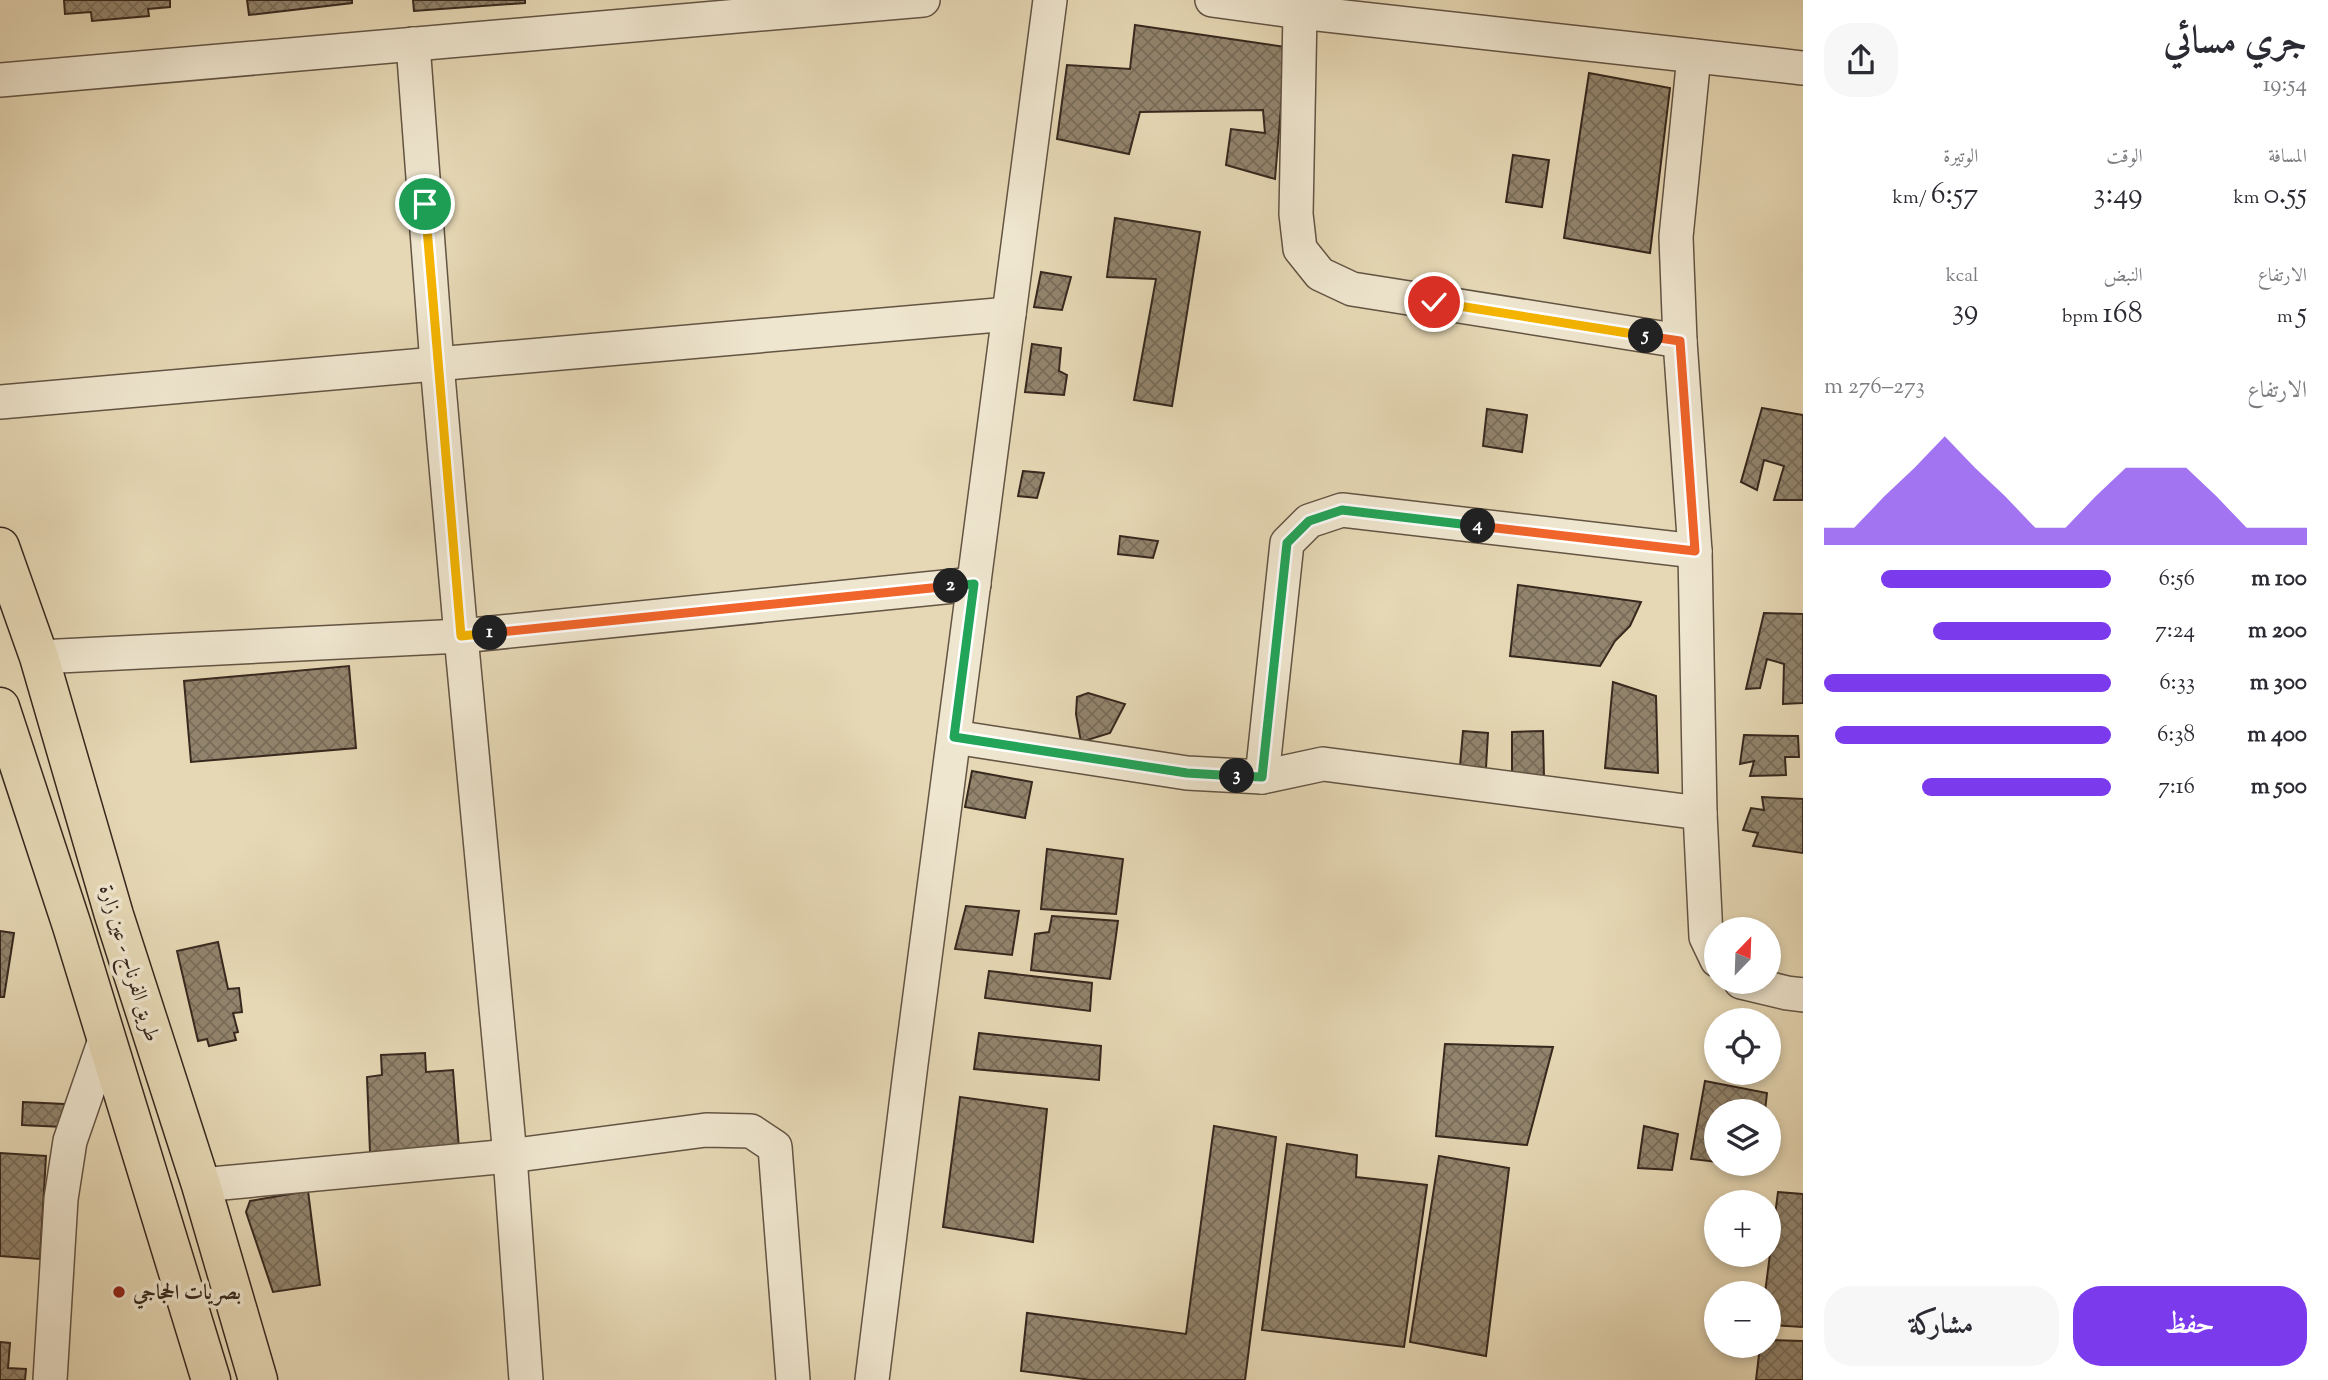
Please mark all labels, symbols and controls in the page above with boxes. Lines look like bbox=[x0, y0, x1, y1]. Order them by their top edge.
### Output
text: جري مسائي bbox=[2164, 16, 2307, 70]
button: share bbox=[1824, 23, 1898, 97]
text: 19:54 bbox=[2263, 69, 2307, 102]
text: الوتيرة bbox=[1943, 144, 1978, 171]
text: الوقت bbox=[2106, 144, 2143, 171]
text: المسافة bbox=[2268, 144, 2307, 171]
pin bbox=[395, 174, 455, 234]
text: 6:57 bbox=[1931, 174, 1978, 217]
text: 3:49 bbox=[2093, 174, 2143, 217]
text: 0.55 bbox=[2264, 174, 2307, 217]
icon: arrive bbox=[406, 185, 444, 223]
text: /km bbox=[1893, 185, 1931, 212]
text: km bbox=[2233, 185, 2264, 212]
text: kcal bbox=[1946, 263, 1978, 290]
text: النبض bbox=[2104, 263, 2143, 290]
text: الارتفاع bbox=[2258, 263, 2307, 290]
pin bbox=[1404, 272, 1464, 332]
icon: check bbox=[1415, 283, 1453, 321]
text: 39 bbox=[1952, 290, 1978, 333]
text: 168 bbox=[2103, 293, 2143, 336]
text: 5 bbox=[2297, 293, 2307, 336]
text: bpm bbox=[2062, 304, 2103, 331]
text: m bbox=[2277, 304, 2297, 331]
pin: 5 bbox=[1628, 318, 1664, 354]
text: 5 bbox=[1642, 322, 1649, 349]
text: 273–276 m bbox=[1824, 371, 1925, 404]
text: الارتفاع bbox=[2247, 375, 2307, 408]
pin: 4 bbox=[1460, 508, 1496, 544]
text: 4 bbox=[1473, 512, 1482, 539]
text: 6:56 bbox=[2159, 563, 2195, 596]
text: 100 m bbox=[2251, 563, 2307, 596]
pin: 2 bbox=[934, 568, 968, 604]
text: 2 bbox=[946, 572, 955, 599]
text: 7:24 bbox=[2155, 615, 2195, 648]
text: 200 m bbox=[2248, 615, 2307, 648]
pin: 1 bbox=[472, 616, 508, 650]
text: 1 bbox=[486, 619, 493, 646]
text: 6:33 bbox=[2159, 667, 2195, 700]
text: 300 m bbox=[2250, 667, 2307, 700]
text: 6:38 bbox=[2157, 719, 2195, 752]
text: 400 m bbox=[2247, 719, 2307, 752]
pin: 3 bbox=[1220, 758, 1254, 794]
text: 3 bbox=[1233, 762, 1240, 789]
text: 7:16 bbox=[2158, 771, 2195, 804]
text: 500 m bbox=[2251, 771, 2307, 804]
street label: طريق الفرناج - عين زارة bbox=[88, 881, 166, 1046]
north arrow bbox=[1704, 917, 1782, 994]
map controls bbox=[1704, 917, 1781, 1358]
button: locate bbox=[1704, 1008, 1781, 1085]
button: layers bbox=[1704, 1099, 1781, 1176]
button: + bbox=[1704, 1190, 1781, 1267]
place label: بصريات الحجاجي bbox=[132, 1279, 241, 1310]
button: − bbox=[1704, 1281, 1781, 1358]
marker: بصريات الحجاجي bbox=[111, 1284, 127, 1300]
button: مشاركة bbox=[1824, 1286, 2059, 1366]
button: حفظ bbox=[2073, 1286, 2307, 1366]

